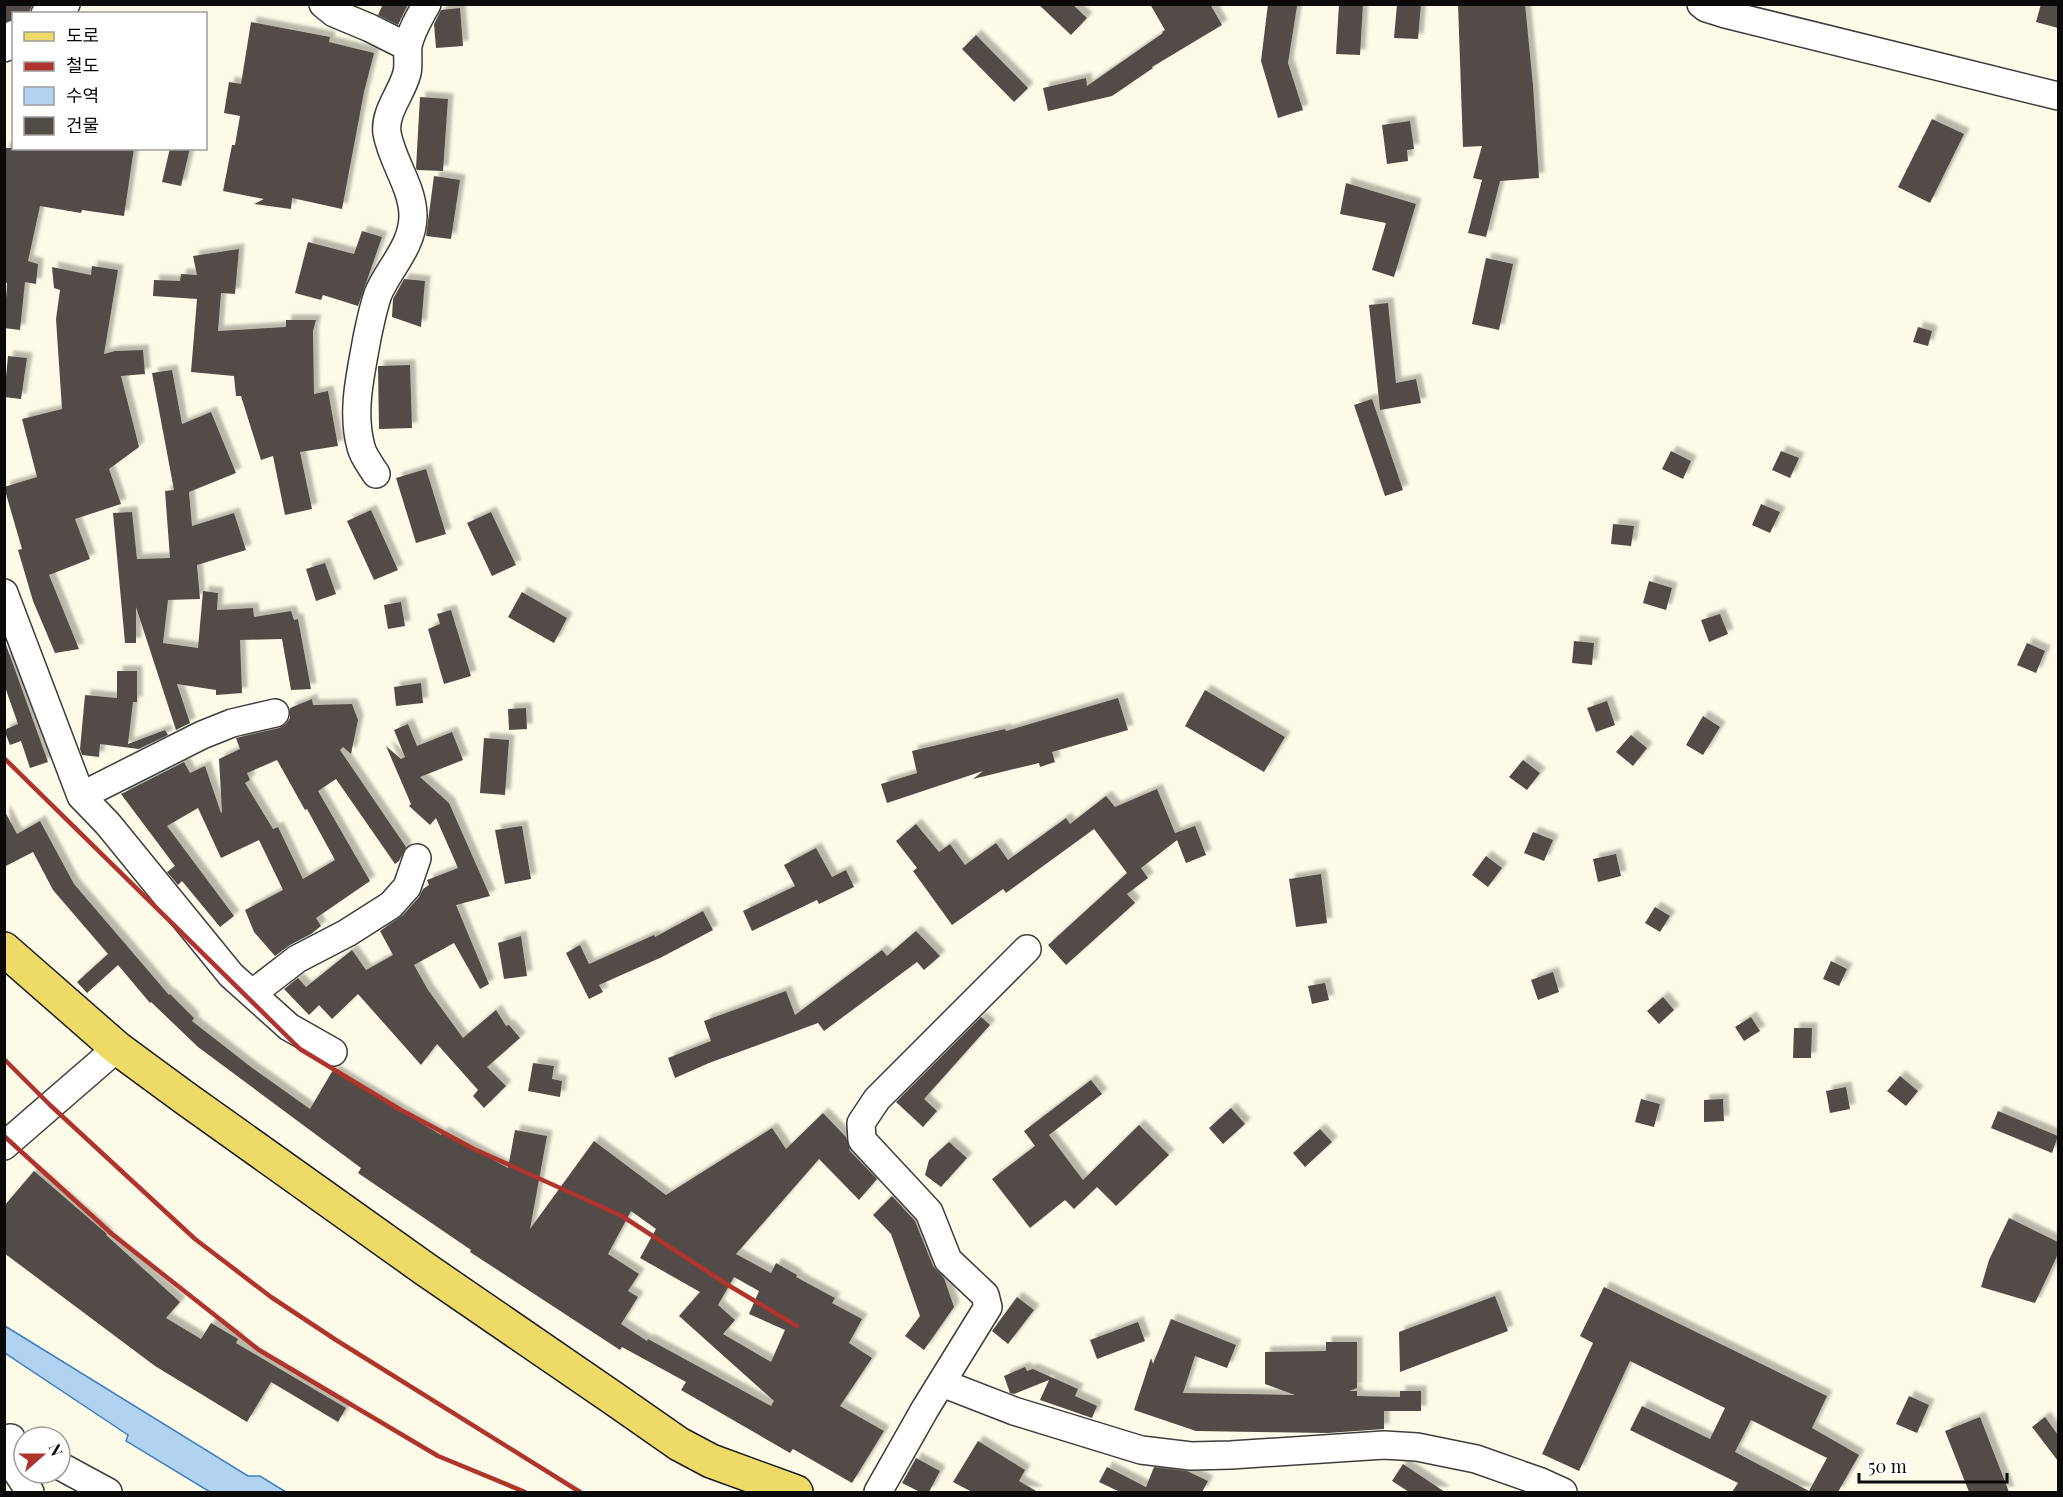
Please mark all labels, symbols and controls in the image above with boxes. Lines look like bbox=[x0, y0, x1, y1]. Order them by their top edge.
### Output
legend bbox=[12, 12, 207, 150]
text: 도로 bbox=[66, 23, 99, 47]
text: 철도 bbox=[66, 53, 99, 77]
text: 수역 bbox=[66, 83, 99, 107]
text: 건물 bbox=[66, 113, 99, 137]
north arrow bbox=[12, 1425, 72, 1485]
text: N bbox=[45, 1440, 69, 1459]
scale bar bbox=[1859, 1446, 2008, 1484]
text: 50 m bbox=[1868, 1454, 1907, 1478]

